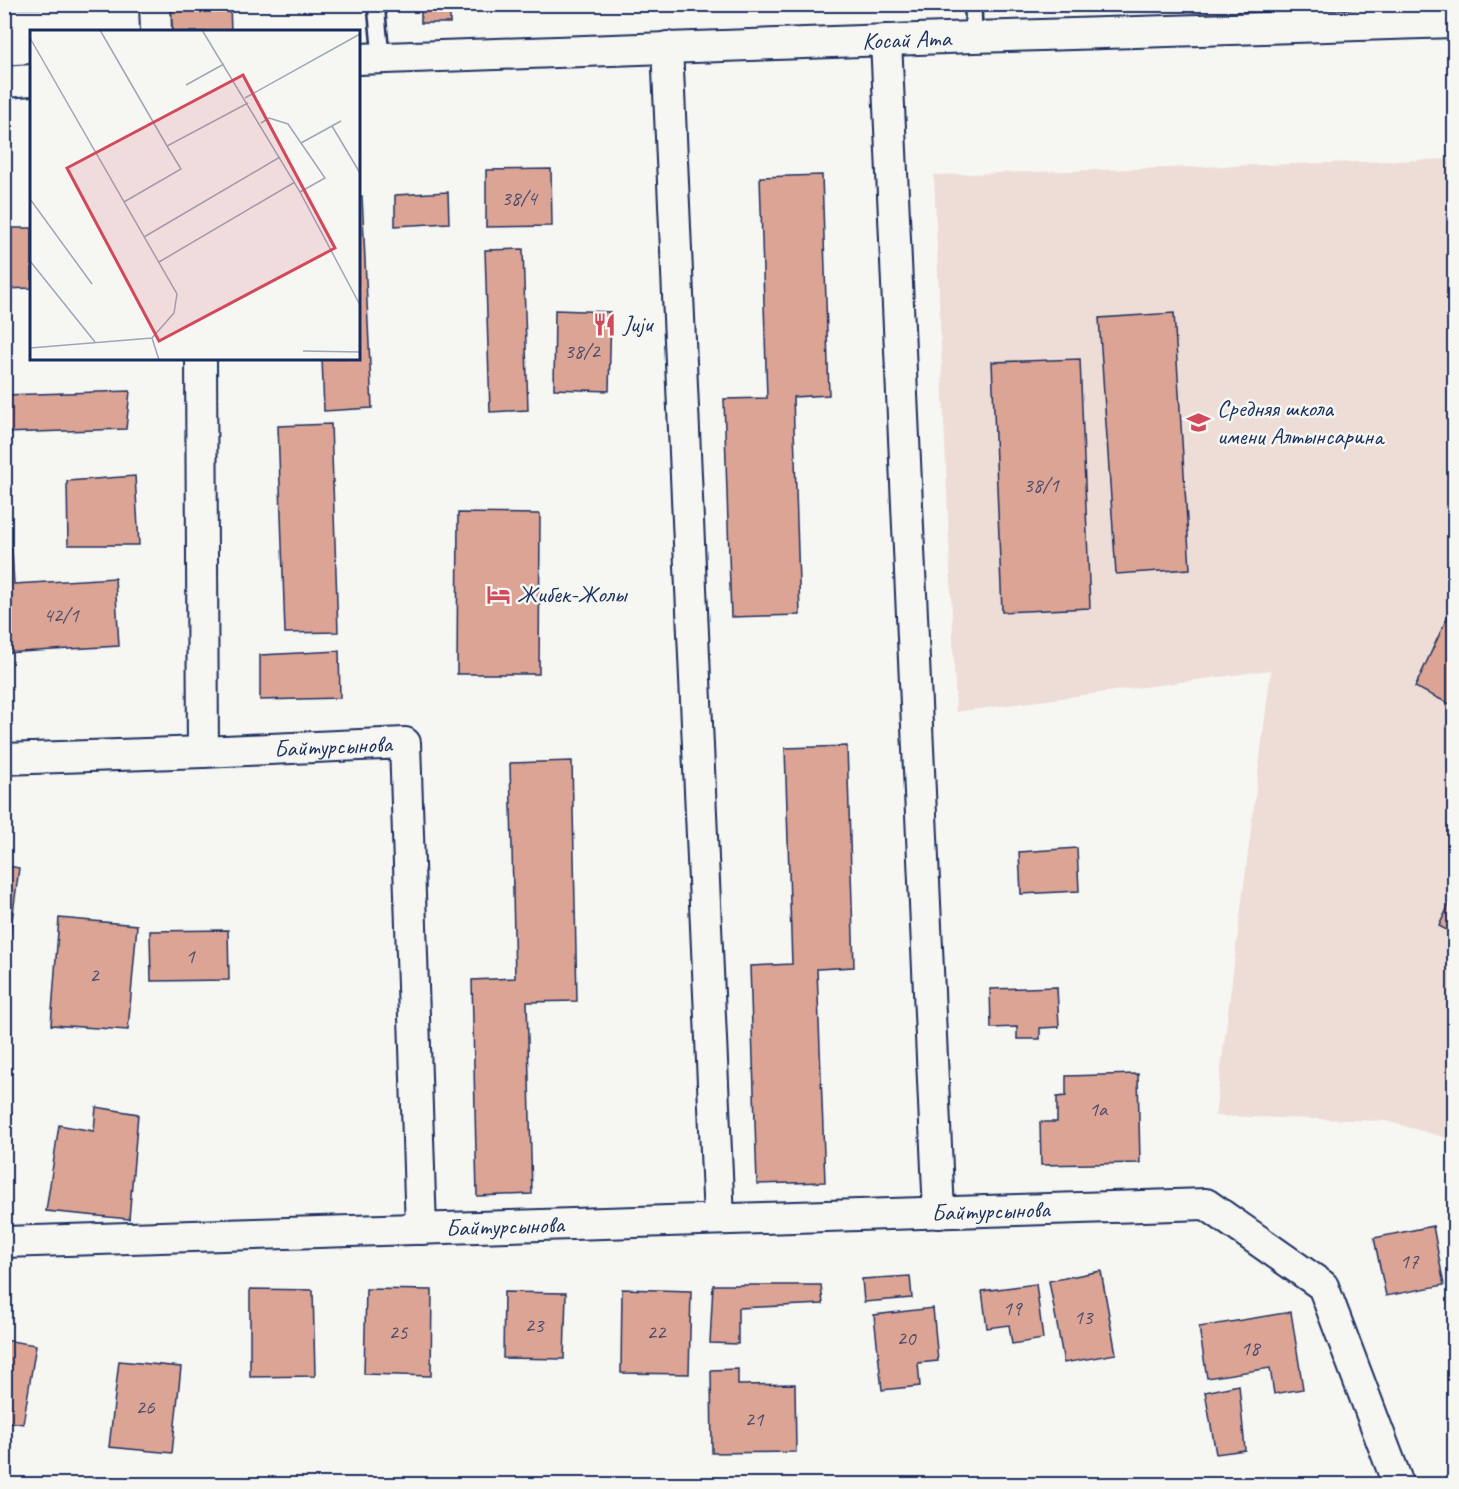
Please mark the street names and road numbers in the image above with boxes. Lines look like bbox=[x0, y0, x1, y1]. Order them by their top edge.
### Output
street label: Косай Ата bbox=[862, 23, 953, 56]
street label: Байтурсынова bbox=[273, 729, 394, 764]
street label: Байтурсынова bbox=[931, 1194, 1051, 1228]
street label: Байтурсынова bbox=[445, 1209, 566, 1243]

